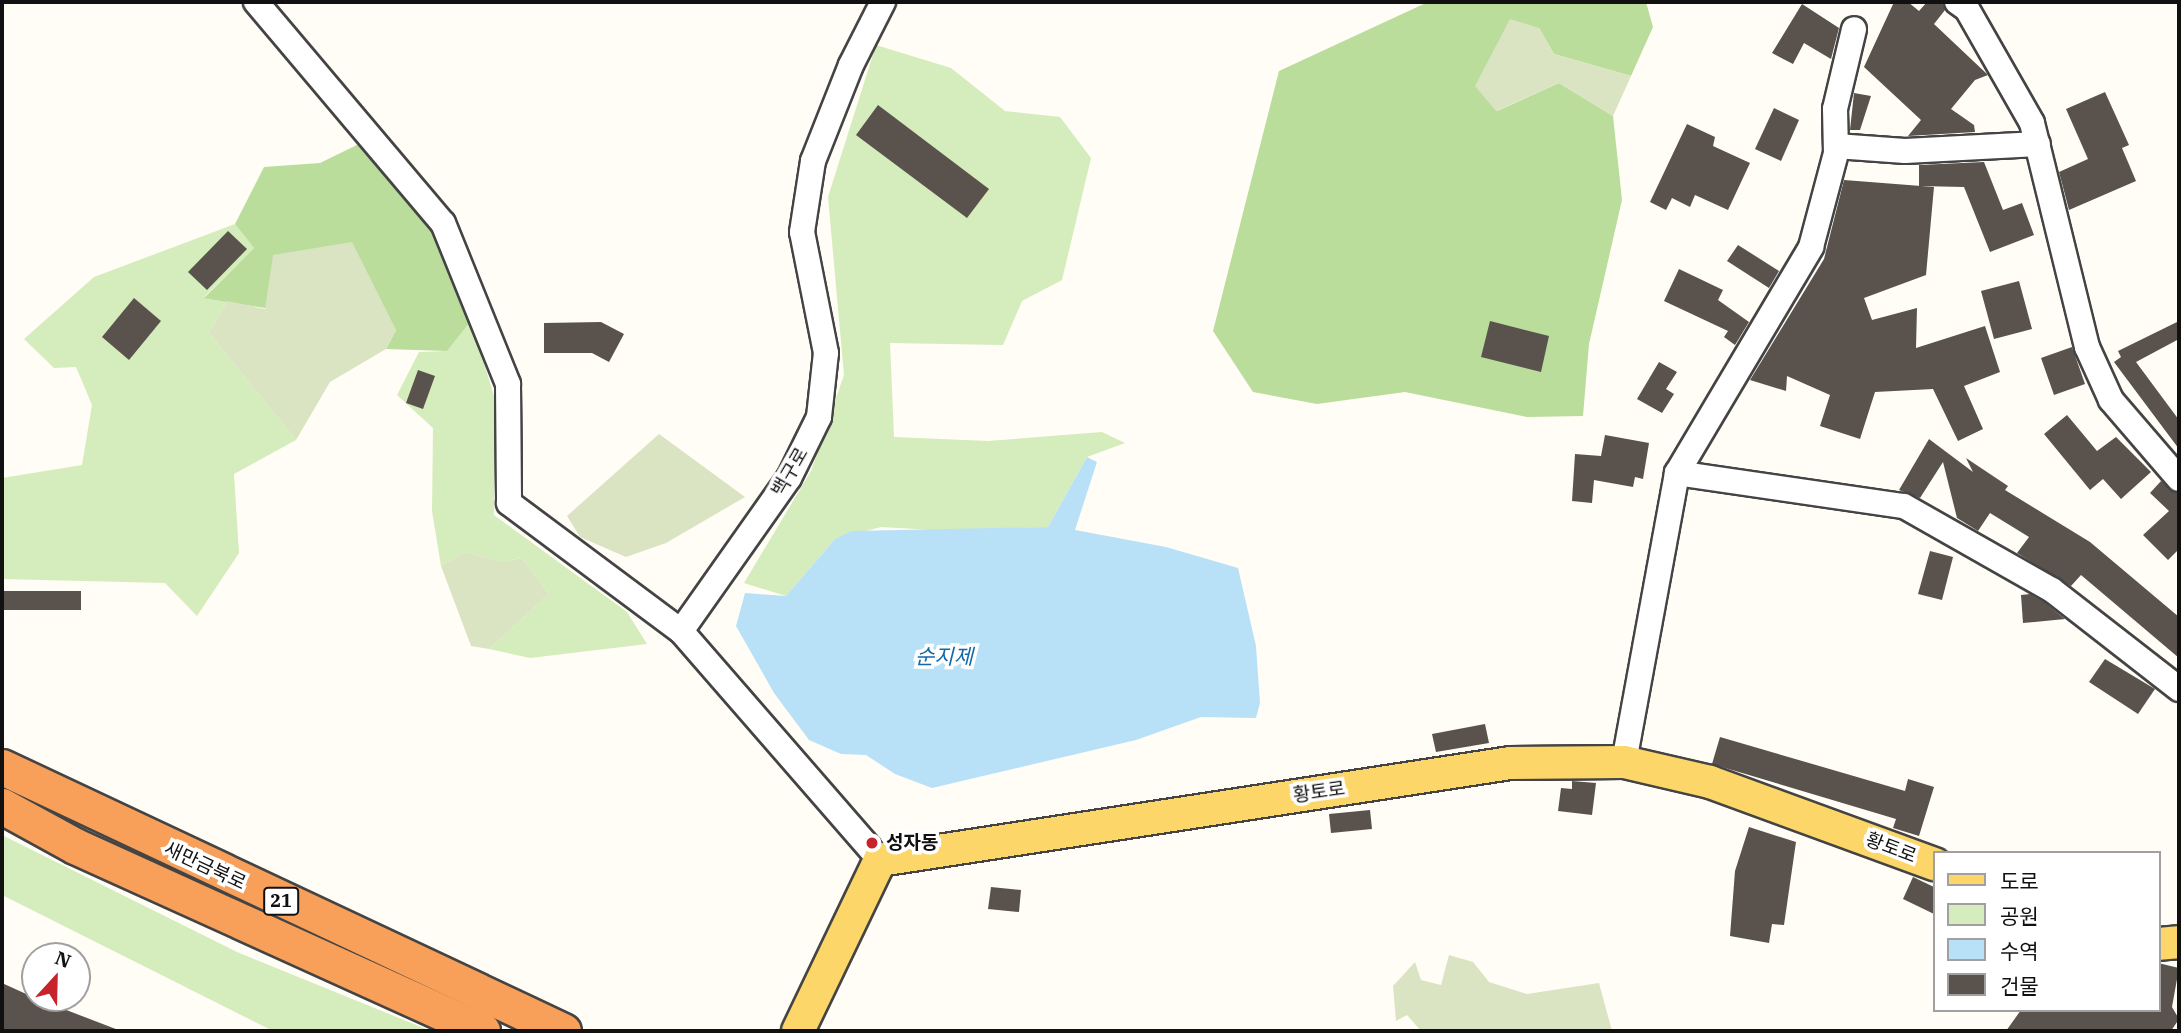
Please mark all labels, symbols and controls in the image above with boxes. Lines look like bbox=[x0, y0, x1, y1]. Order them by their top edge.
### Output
street label: 백구로 bbox=[767, 444, 813, 500]
water label: 순지제 bbox=[915, 643, 973, 669]
street label: 황토로 bbox=[1291, 777, 1347, 807]
street label: 황토로 bbox=[1862, 828, 1920, 868]
place label: 성자동 bbox=[886, 832, 938, 854]
marker: 성자동 bbox=[864, 835, 880, 851]
street label: 새만금북로 bbox=[161, 837, 249, 895]
legend bbox=[1932, 851, 2160, 1012]
text: 도로 bbox=[2000, 867, 2039, 895]
road number: 21 bbox=[262, 887, 300, 916]
text: 공원 bbox=[2000, 902, 2039, 930]
text: 수역 bbox=[2000, 937, 2039, 965]
north arrow bbox=[21, 942, 91, 1012]
text: N bbox=[52, 945, 75, 973]
text: 건물 bbox=[2000, 972, 2039, 1000]

